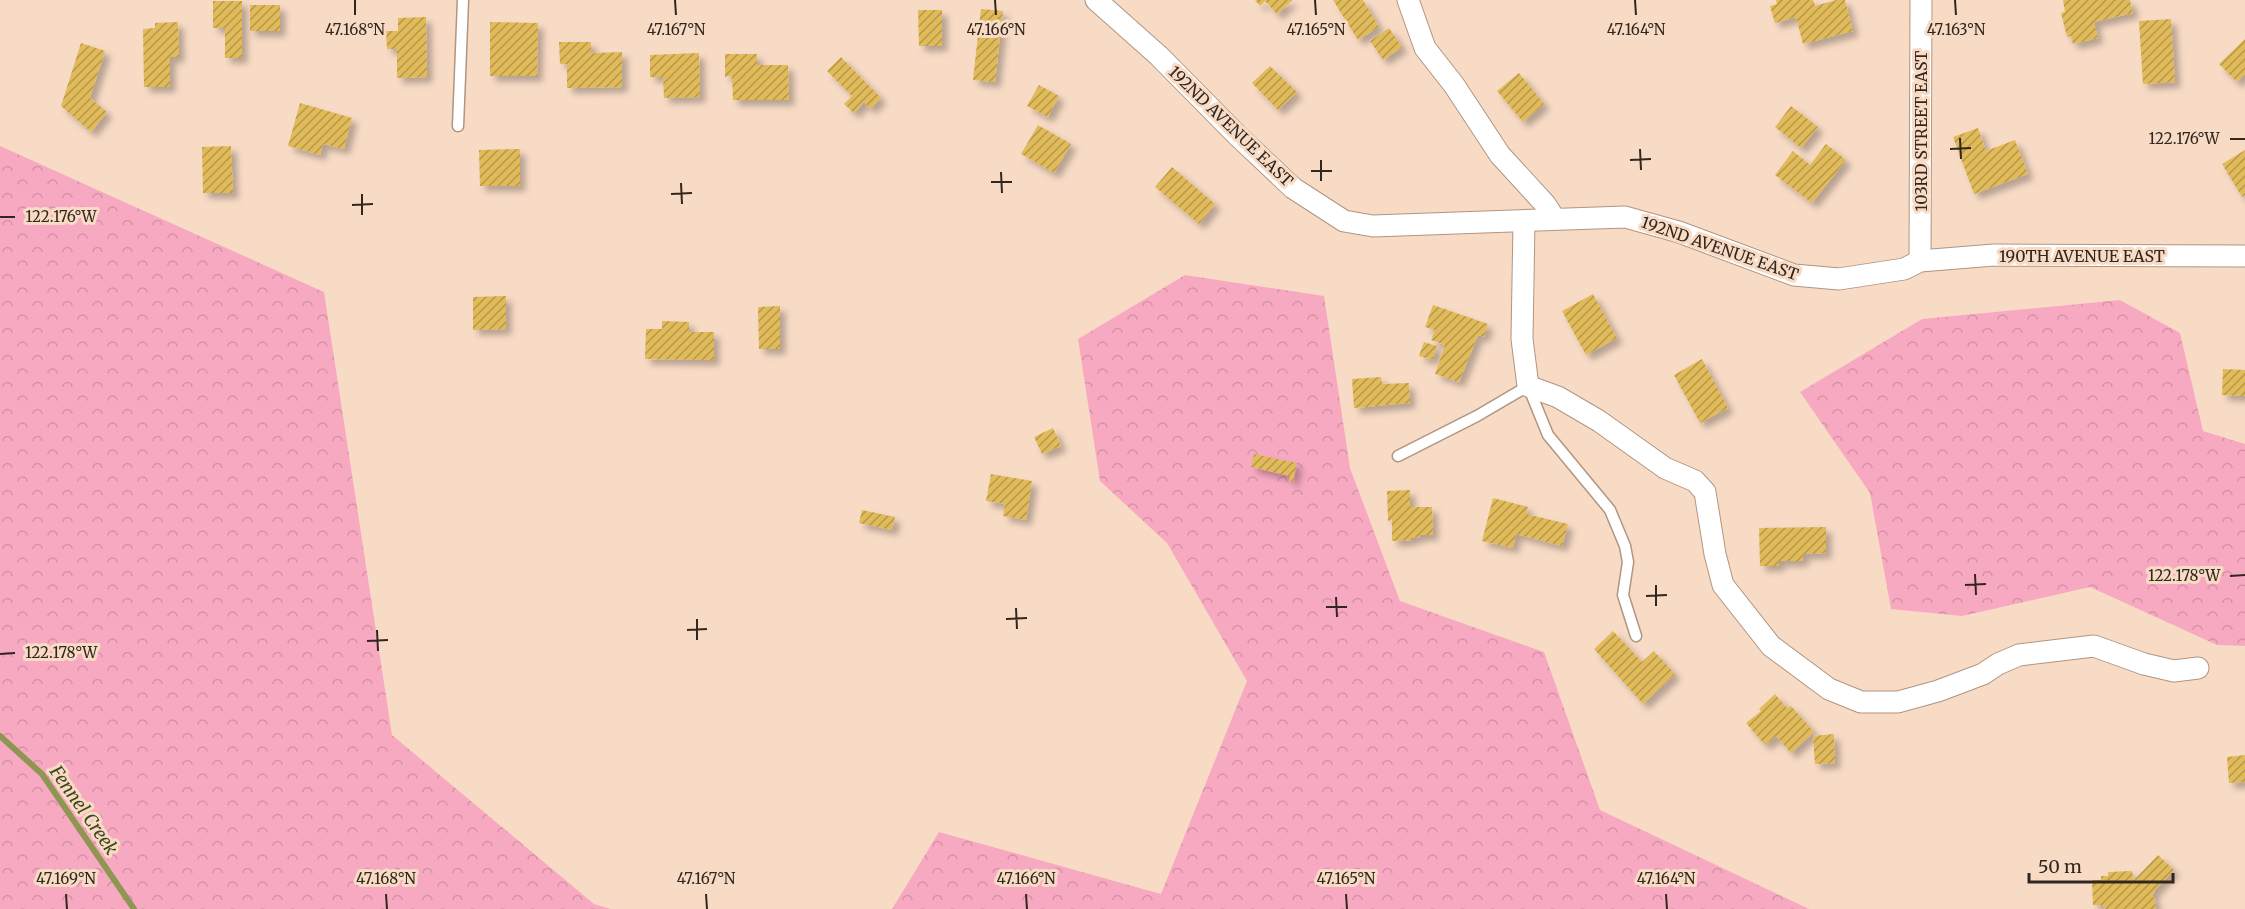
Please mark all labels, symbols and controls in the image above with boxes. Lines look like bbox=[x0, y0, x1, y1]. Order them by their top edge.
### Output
text: 47.168°N bbox=[325, 20, 385, 39]
text: 47.167°N bbox=[647, 20, 706, 39]
text: 47.166°N bbox=[966, 20, 1026, 39]
text: 47.165°N bbox=[1287, 20, 1346, 39]
text: 47.164°N bbox=[1607, 20, 1666, 39]
text: 47.163°N bbox=[1927, 20, 1986, 39]
street label: 103RD STREET EAST bbox=[1911, 51, 1931, 211]
street label: 192ND AVENUE EAST bbox=[1165, 62, 1297, 190]
text: 122.176°W bbox=[2149, 129, 2221, 148]
text: 122.176°W bbox=[26, 207, 98, 226]
street label: 192ND AVENUE EAST bbox=[1639, 212, 1801, 284]
street label: 190TH AVENUE EAST bbox=[1999, 246, 2165, 266]
text: 122.178°W bbox=[2148, 566, 2221, 585]
text: 122.178°W bbox=[25, 643, 98, 662]
water label: Fennel Creek bbox=[44, 760, 123, 859]
scale bar bbox=[2029, 846, 2173, 884]
text: 50 m bbox=[2038, 855, 2082, 878]
text: 47.169°N bbox=[36, 869, 96, 888]
text: 47.168°N bbox=[356, 869, 416, 888]
text: 47.167°N bbox=[677, 869, 736, 888]
text: 47.166°N bbox=[996, 869, 1056, 888]
text: 47.165°N bbox=[1317, 869, 1376, 888]
text: 47.164°N bbox=[1637, 869, 1696, 888]

